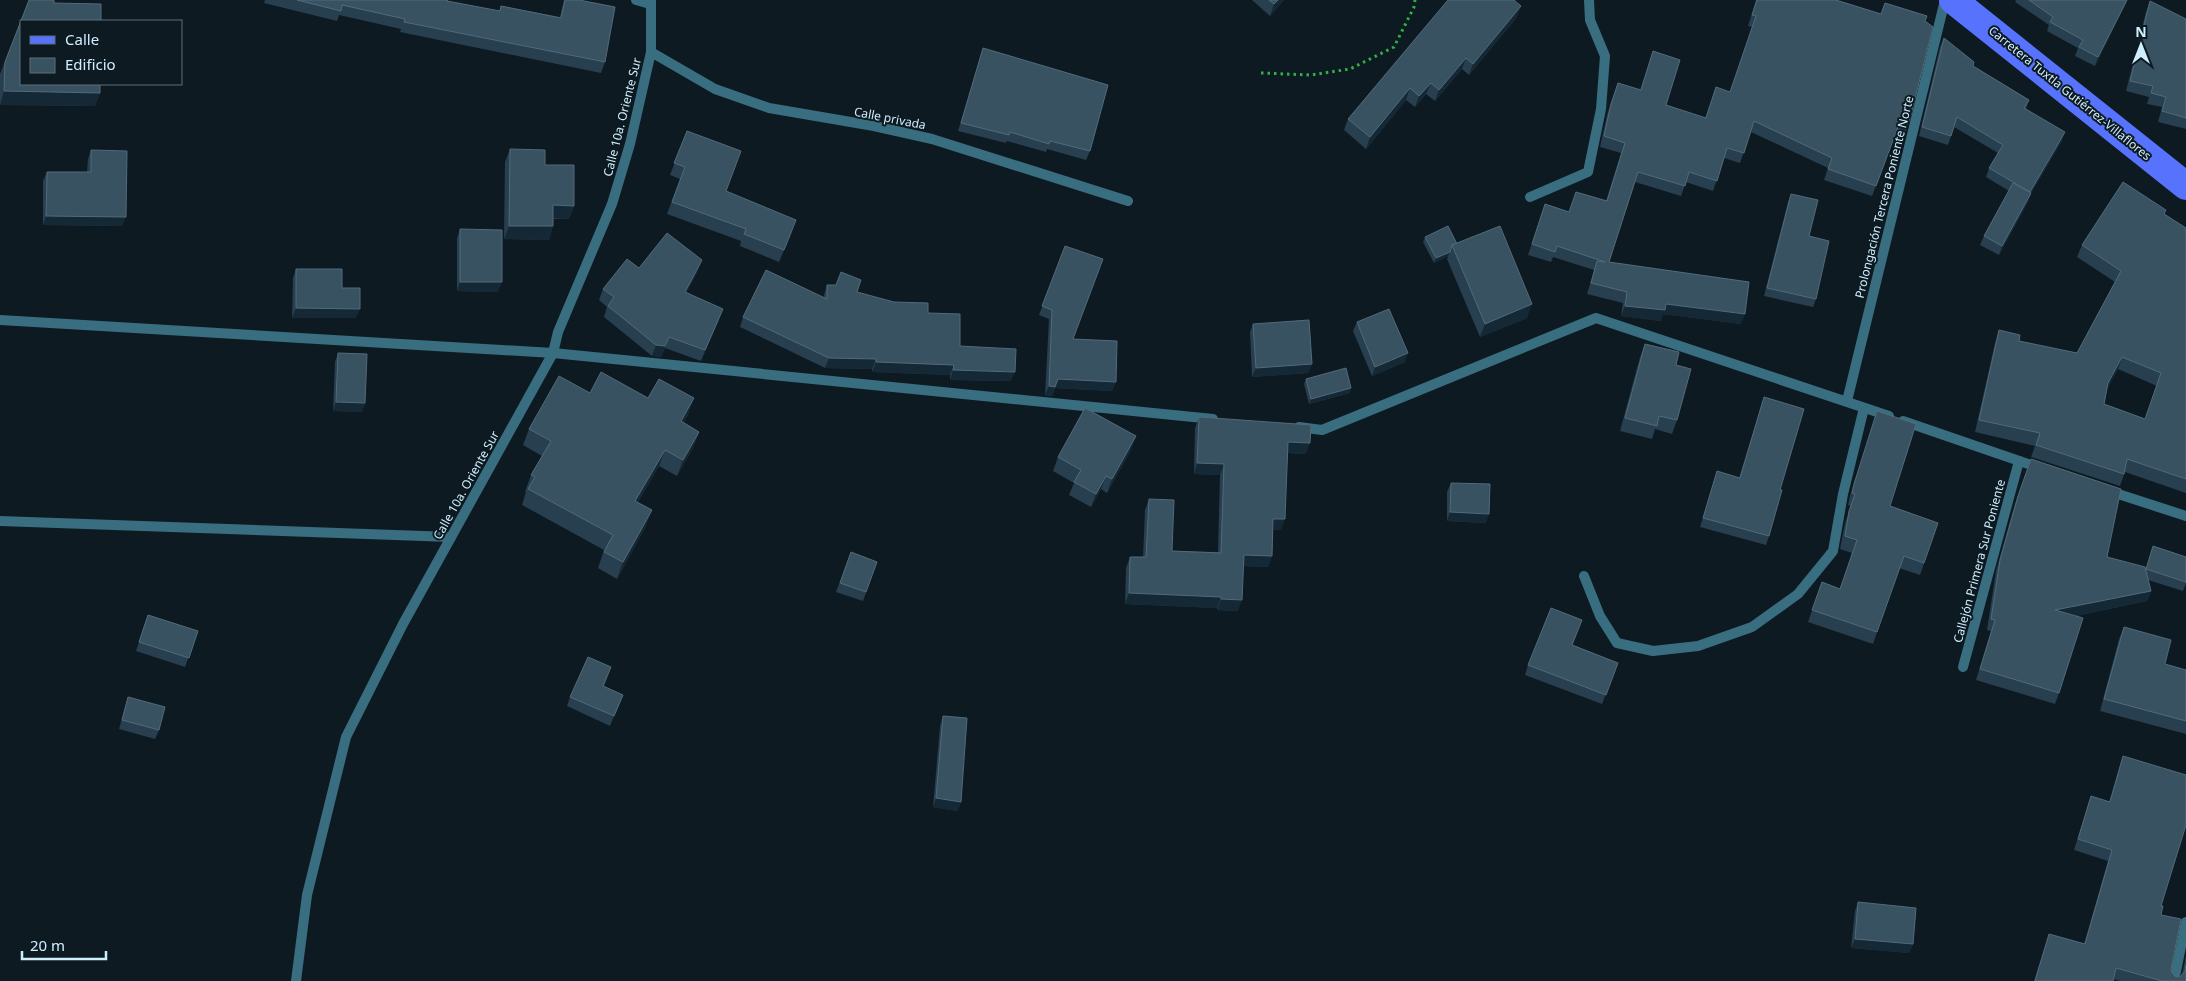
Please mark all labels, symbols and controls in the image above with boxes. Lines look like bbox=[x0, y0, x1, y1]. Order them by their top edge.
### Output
legend bbox=[20, 20, 182, 85]
north arrow bbox=[2116, 20, 2166, 70]
street label: Carretera Tuxtla Gutiérrez-Villaflores bbox=[1985, 22, 2155, 164]
text: N bbox=[2135, 22, 2147, 41]
text: Calle bbox=[65, 29, 99, 49]
text: Edificio bbox=[65, 54, 116, 74]
street label: Calle 10a. Oriente Sur bbox=[599, 56, 645, 178]
street label: Prolongación Tercera Poniente Norte bbox=[1851, 94, 1917, 300]
street label: Calle privada bbox=[853, 103, 927, 133]
street label: Calle 10a. Oriente Sur bbox=[429, 427, 503, 542]
street label: Callejón Primera Sur Poniente bbox=[1949, 477, 2009, 645]
scale bar bbox=[22, 928, 106, 960]
text: 20 m bbox=[30, 935, 65, 955]

